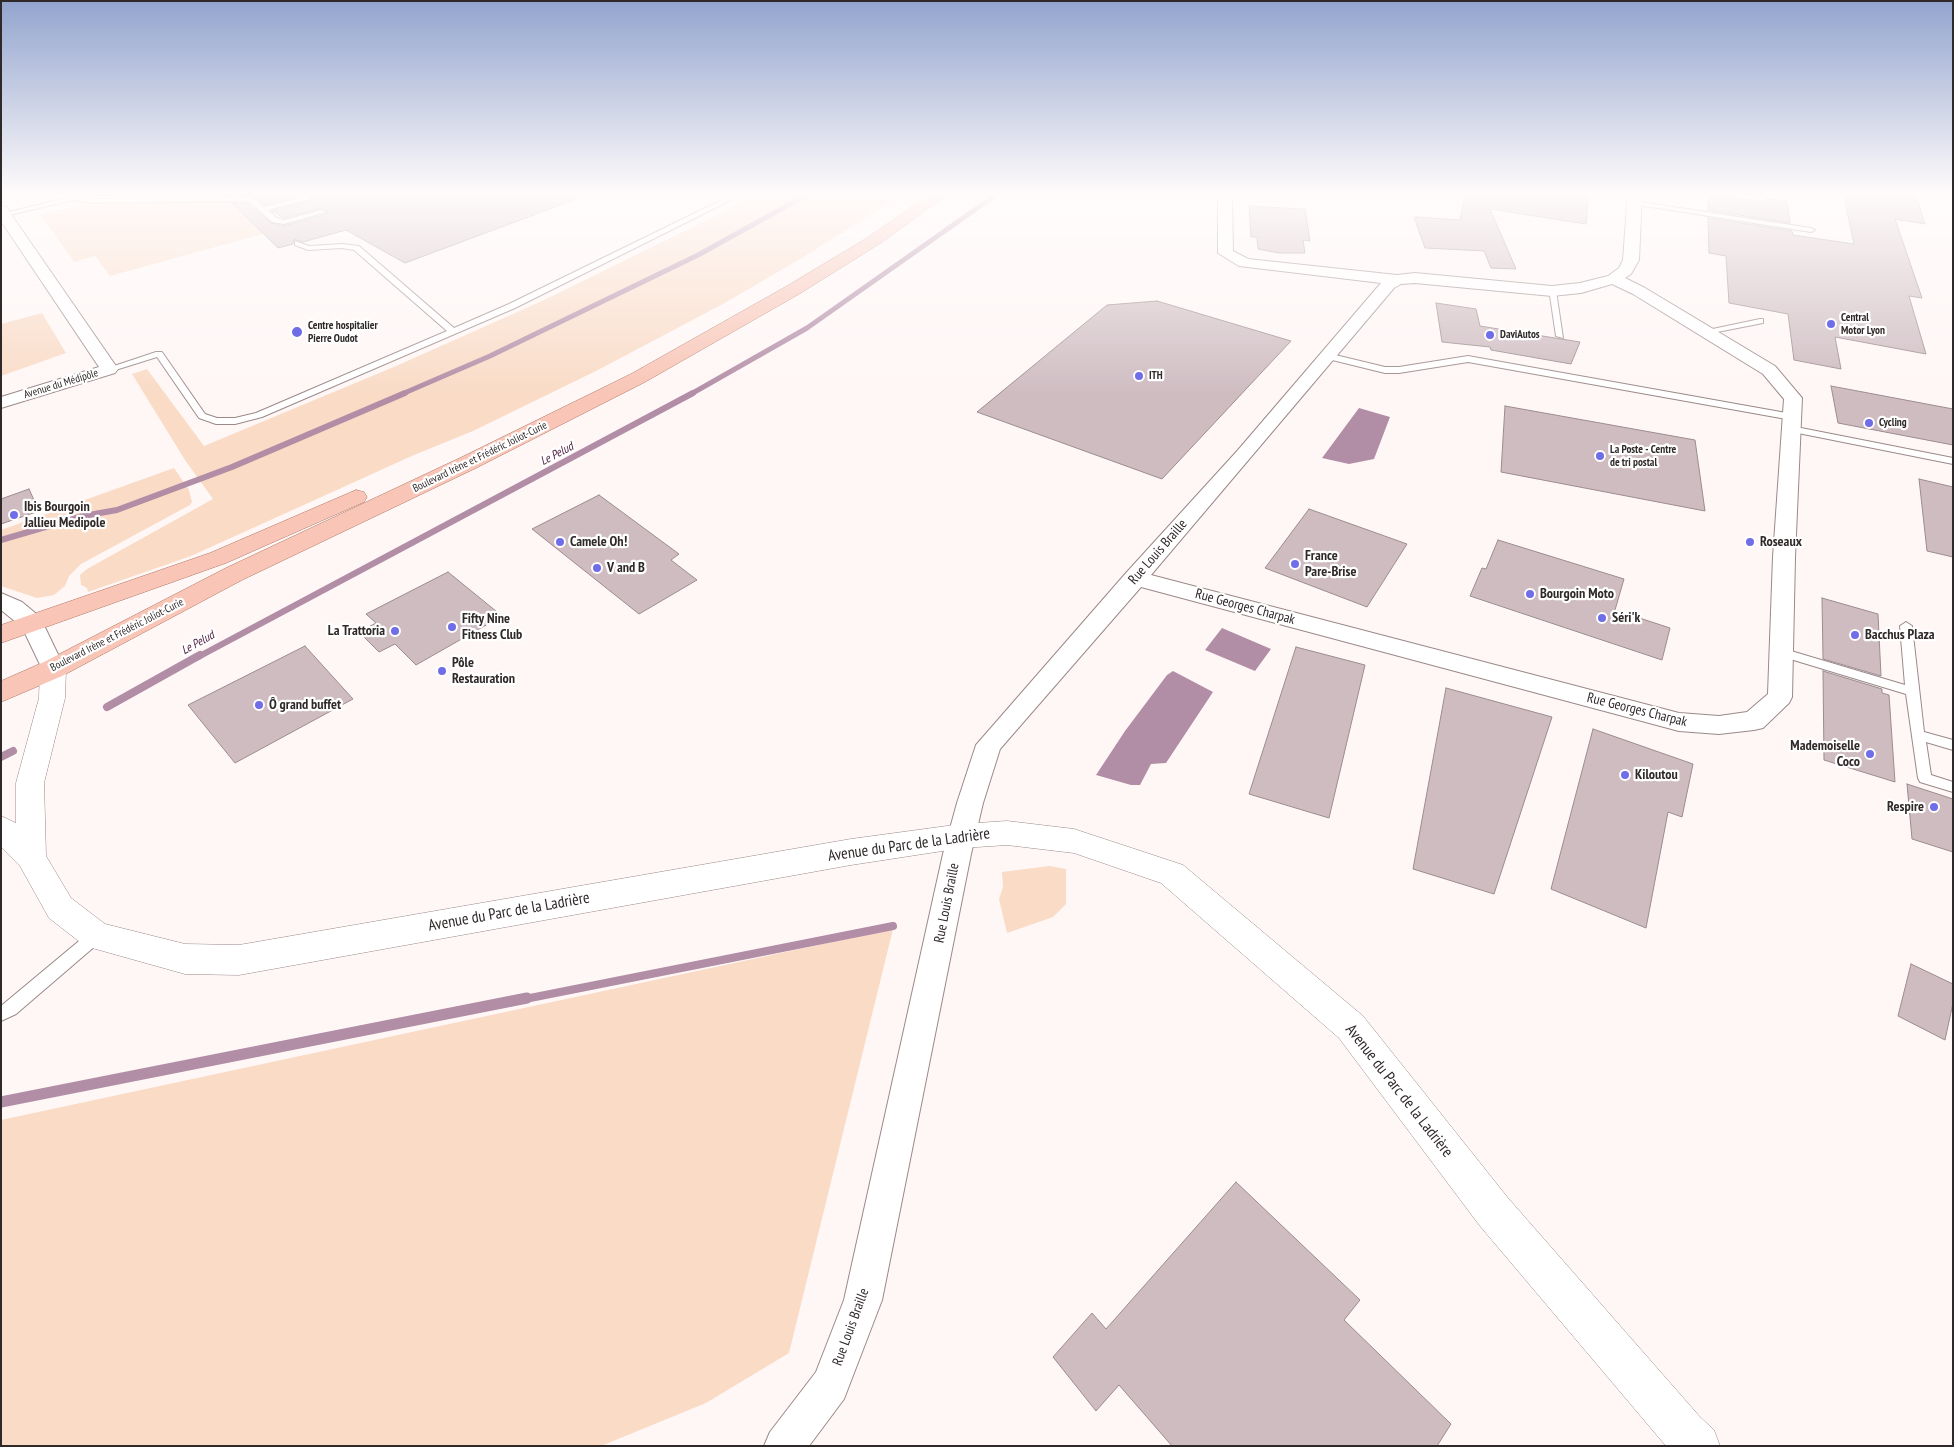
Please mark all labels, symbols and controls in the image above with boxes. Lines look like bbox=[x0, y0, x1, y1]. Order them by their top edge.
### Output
place label: Central Motor Lyon bbox=[1841, 311, 1885, 337]
marker: Central Motor Lyon bbox=[1825, 318, 1837, 330]
place label: Centre hospitalier Pierre Oudot bbox=[308, 319, 378, 345]
marker: Centre hospitalier Pierre Oudot bbox=[290, 325, 304, 339]
place label: DaviAutos bbox=[1500, 328, 1540, 342]
marker: DaviAutos bbox=[1484, 329, 1496, 341]
street label: Avenue du Médipôle bbox=[22, 366, 100, 402]
place label: ITH bbox=[1149, 369, 1163, 383]
marker: ITH bbox=[1133, 370, 1145, 382]
place label: Cycling bbox=[1879, 416, 1907, 430]
marker: Cycling bbox=[1863, 417, 1875, 429]
street label: Boulevard Irène et Frédéric Joliot-Curie bbox=[411, 419, 549, 495]
water label: Le Pelud bbox=[538, 439, 576, 469]
place label: La Poste - Centre de tri postal bbox=[1610, 443, 1676, 469]
marker: La Poste - Centre de tri postal bbox=[1594, 450, 1606, 462]
place label: Ibis Bourgoin Jallieu Medipole bbox=[24, 499, 105, 532]
marker: Ibis Bourgoin Jallieu Medipole bbox=[8, 509, 20, 521]
street label: Rue Louis Braille bbox=[1125, 516, 1191, 588]
place label: Camele Oh! bbox=[570, 534, 627, 550]
place label: Roseaux bbox=[1760, 534, 1802, 550]
marker: Camele Oh! bbox=[554, 536, 566, 548]
marker: Roseaux bbox=[1744, 536, 1756, 548]
place label: France Pare-Brise bbox=[1305, 548, 1356, 580]
marker: France Pare-Brise bbox=[1289, 558, 1301, 570]
place label: V and B bbox=[607, 560, 645, 576]
marker: V and B bbox=[591, 562, 603, 574]
street label: Rue Georges Charpak bbox=[1193, 586, 1297, 628]
place label: Bourgoin Moto bbox=[1540, 586, 1614, 602]
marker: Bourgoin Moto bbox=[1524, 588, 1536, 600]
street label: Boulevard Irène et Frédéric Joliot-Curie bbox=[48, 596, 186, 674]
place label: Séri'k bbox=[1612, 610, 1640, 626]
place label: Fifty Nine Fitness Club bbox=[462, 611, 522, 644]
marker: Séri'k bbox=[1596, 612, 1608, 624]
marker: Fifty Nine Fitness Club bbox=[446, 621, 458, 633]
place label: La Trattoria bbox=[328, 623, 385, 639]
marker: La Trattoria bbox=[389, 625, 401, 637]
place label: Bacchus Plaza bbox=[1865, 627, 1935, 643]
water label: Le Pelud bbox=[179, 628, 217, 658]
marker: Bacchus Plaza bbox=[1849, 629, 1861, 641]
place label: Pôle Restauration bbox=[452, 655, 515, 688]
marker: Pôle Restauration bbox=[436, 665, 448, 677]
street label: Rue Georges Charpak bbox=[1585, 689, 1689, 731]
place label: Ô grand buffet bbox=[269, 697, 341, 713]
marker: Ô grand buffet bbox=[253, 699, 265, 711]
place label: Mademoiselle Coco bbox=[1790, 738, 1860, 770]
marker: Mademoiselle Coco bbox=[1864, 748, 1876, 760]
place label: Kiloutou bbox=[1635, 767, 1678, 783]
marker: Kiloutou bbox=[1619, 769, 1631, 781]
place label: Respire bbox=[1887, 799, 1924, 815]
marker: Respire bbox=[1928, 801, 1940, 813]
street label: Avenue du Parc de la Ladrière bbox=[827, 824, 991, 866]
street label: Rue Louis Braille bbox=[931, 862, 963, 944]
street label: Avenue du Parc de la Ladrière bbox=[427, 888, 591, 936]
street label: Avenue du Parc de la Ladrière bbox=[1341, 1021, 1457, 1161]
street label: Rue Louis Braille bbox=[829, 1286, 873, 1368]

